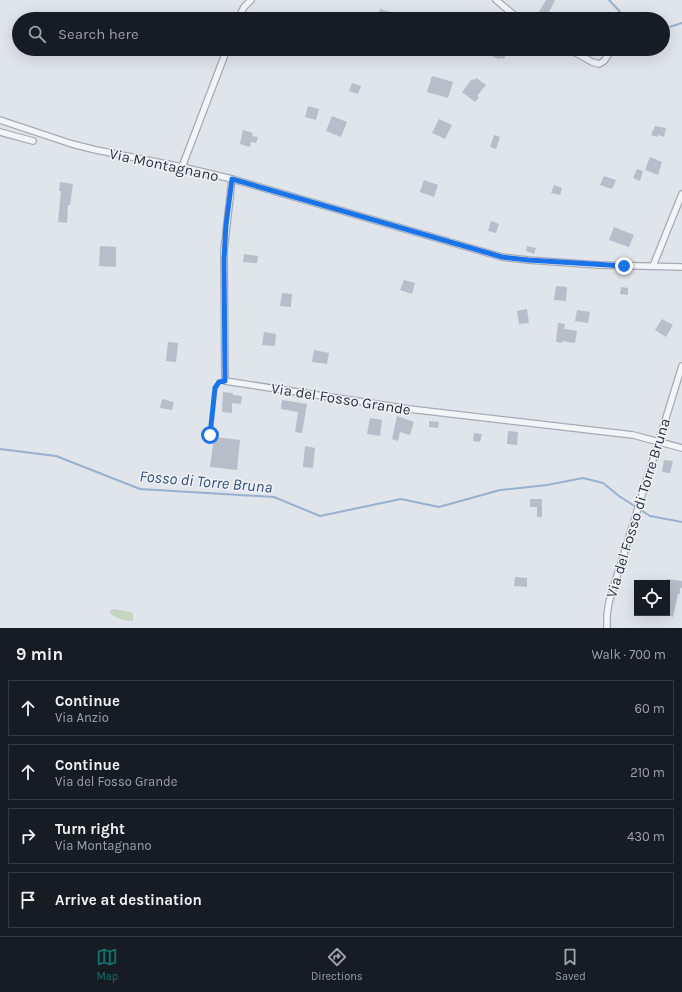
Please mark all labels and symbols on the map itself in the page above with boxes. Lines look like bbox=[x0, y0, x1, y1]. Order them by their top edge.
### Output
street label: Via Montagnano bbox=[108, 145, 220, 185]
route end bbox=[615, 257, 633, 275]
street label: Via del Fosso Grande bbox=[270, 379, 412, 419]
street label: Via del Fosso di Torre Bruna bbox=[602, 416, 674, 600]
route start bbox=[201, 426, 219, 444]
water label: Fosso di Torre Bruna bbox=[139, 466, 273, 497]

